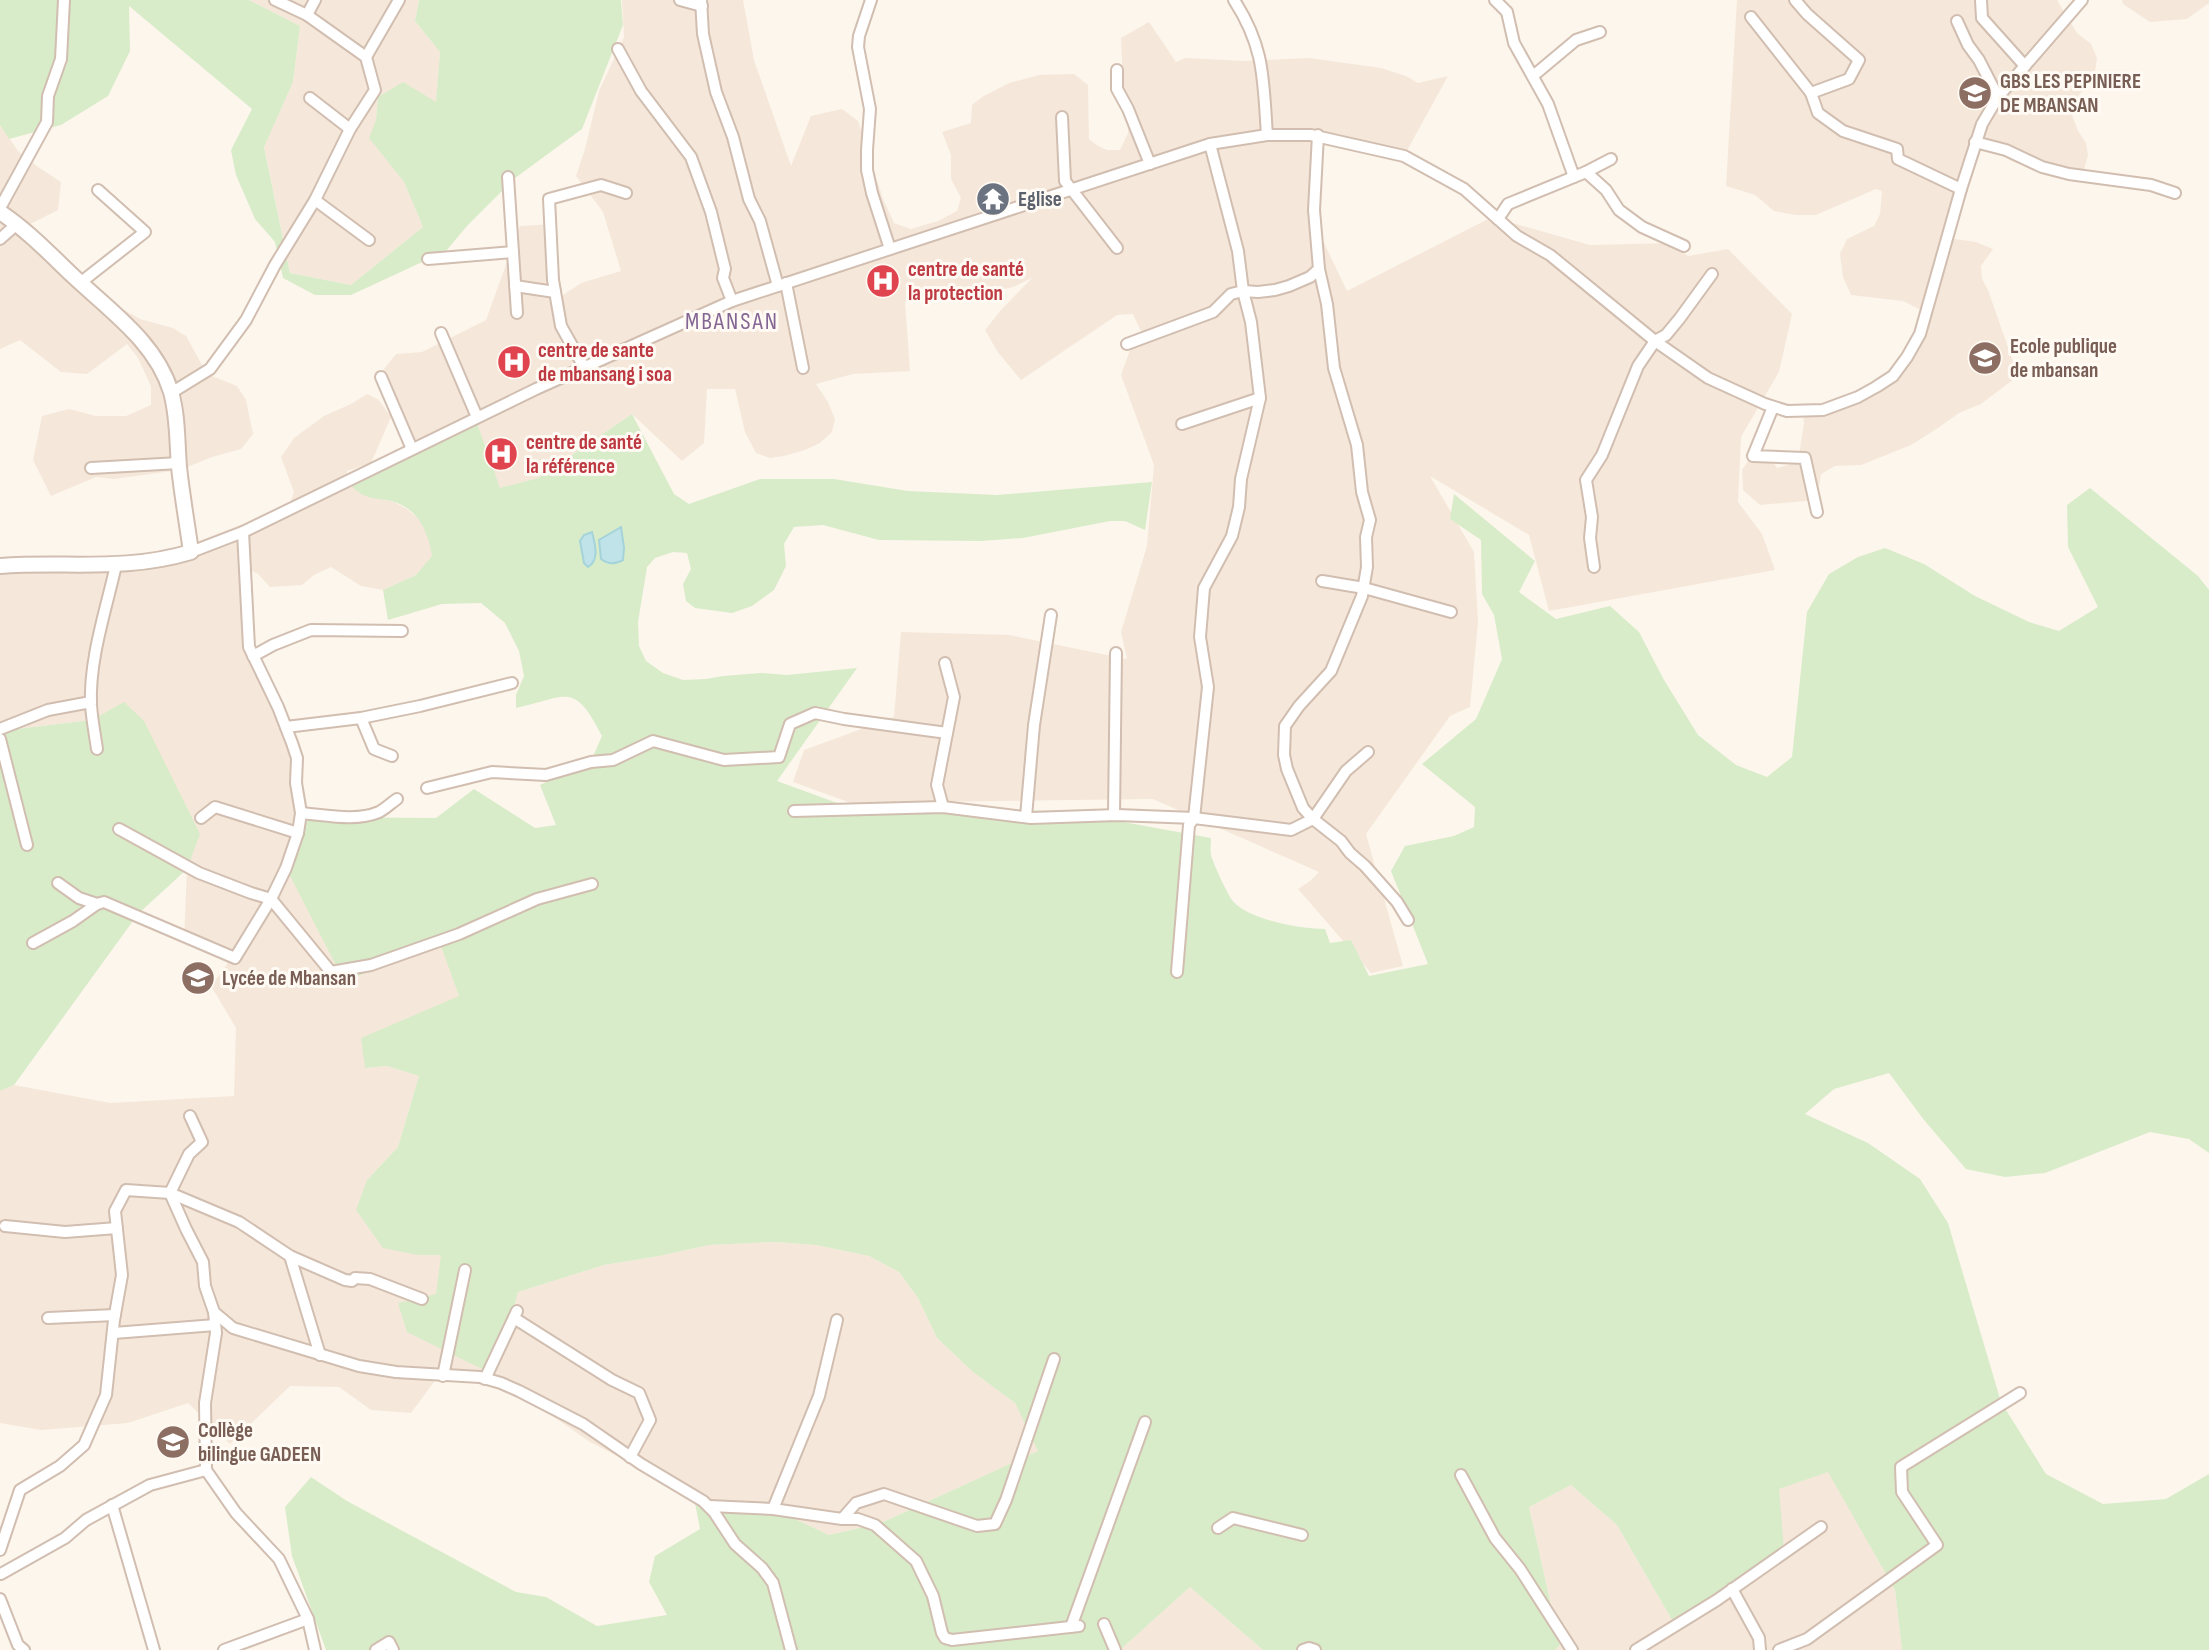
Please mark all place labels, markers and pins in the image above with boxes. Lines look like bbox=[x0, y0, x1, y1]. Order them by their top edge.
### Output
place label: GBS LES PEPINIERE DE MBANSAN bbox=[2000, 69, 2141, 118]
school or university icon: GBS LES PEPINIERE DE MBANSAN bbox=[1956, 74, 1994, 112]
temple icon: Eglise bbox=[974, 180, 1012, 218]
place label: Eglise bbox=[1018, 187, 1062, 212]
place label: centre de santé la protection bbox=[908, 257, 1024, 306]
hospital icon: centre de santé la protection bbox=[864, 262, 902, 300]
place label: Ecole publique de mbansan bbox=[2010, 334, 2117, 383]
place label: centre de sante de mbansang i soa bbox=[538, 338, 672, 387]
school or university icon: Ecole publique de mbansan bbox=[1966, 339, 2004, 377]
hospital icon: centre de sante de mbansang i soa bbox=[495, 343, 533, 381]
place label: centre de santé la référence bbox=[526, 430, 642, 479]
hospital icon: centre de santé la référence bbox=[482, 435, 520, 473]
school or university icon: Lycée de Mbansan bbox=[179, 959, 217, 997]
place label: Lycée de Mbansan bbox=[222, 966, 356, 991]
place label: Collège bilingue GADEEN bbox=[198, 1418, 321, 1467]
school or university icon: Collège bilingue GADEEN bbox=[154, 1423, 192, 1461]

